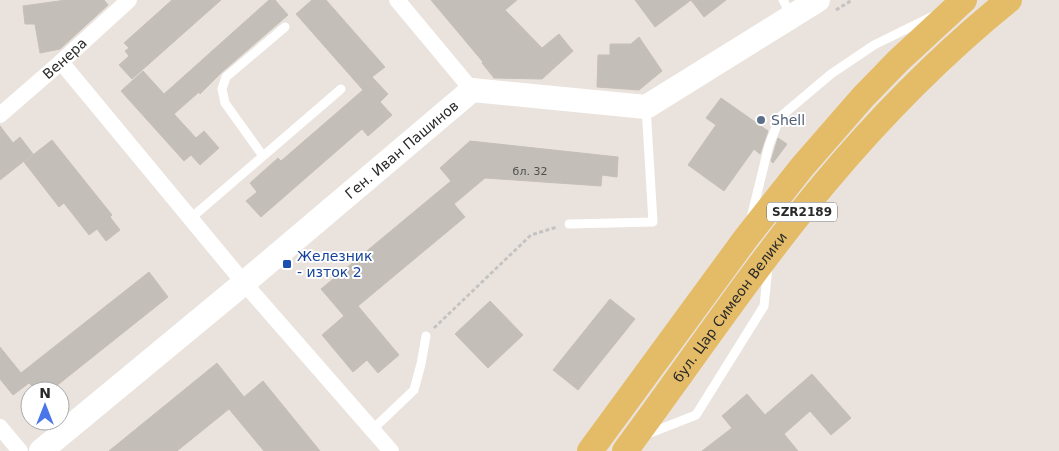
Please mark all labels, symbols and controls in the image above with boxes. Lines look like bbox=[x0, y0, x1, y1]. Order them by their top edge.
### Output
street label: Венера bbox=[39, 35, 90, 82]
street label: Ген. Иван Пашинов bbox=[342, 97, 461, 202]
place label: Shell bbox=[771, 112, 805, 128]
marker: Shell bbox=[755, 114, 767, 126]
house number: бл. 32 bbox=[513, 165, 547, 178]
road number: SZR2189 bbox=[767, 202, 837, 222]
street label: бул. Цар Симеон Велики bbox=[670, 229, 790, 385]
place label: Железник - изток 2 bbox=[297, 248, 372, 280]
marker: Железник - изток 2 bbox=[281, 258, 293, 270]
north arrow bbox=[20, 381, 70, 431]
text: N bbox=[39, 385, 51, 401]

